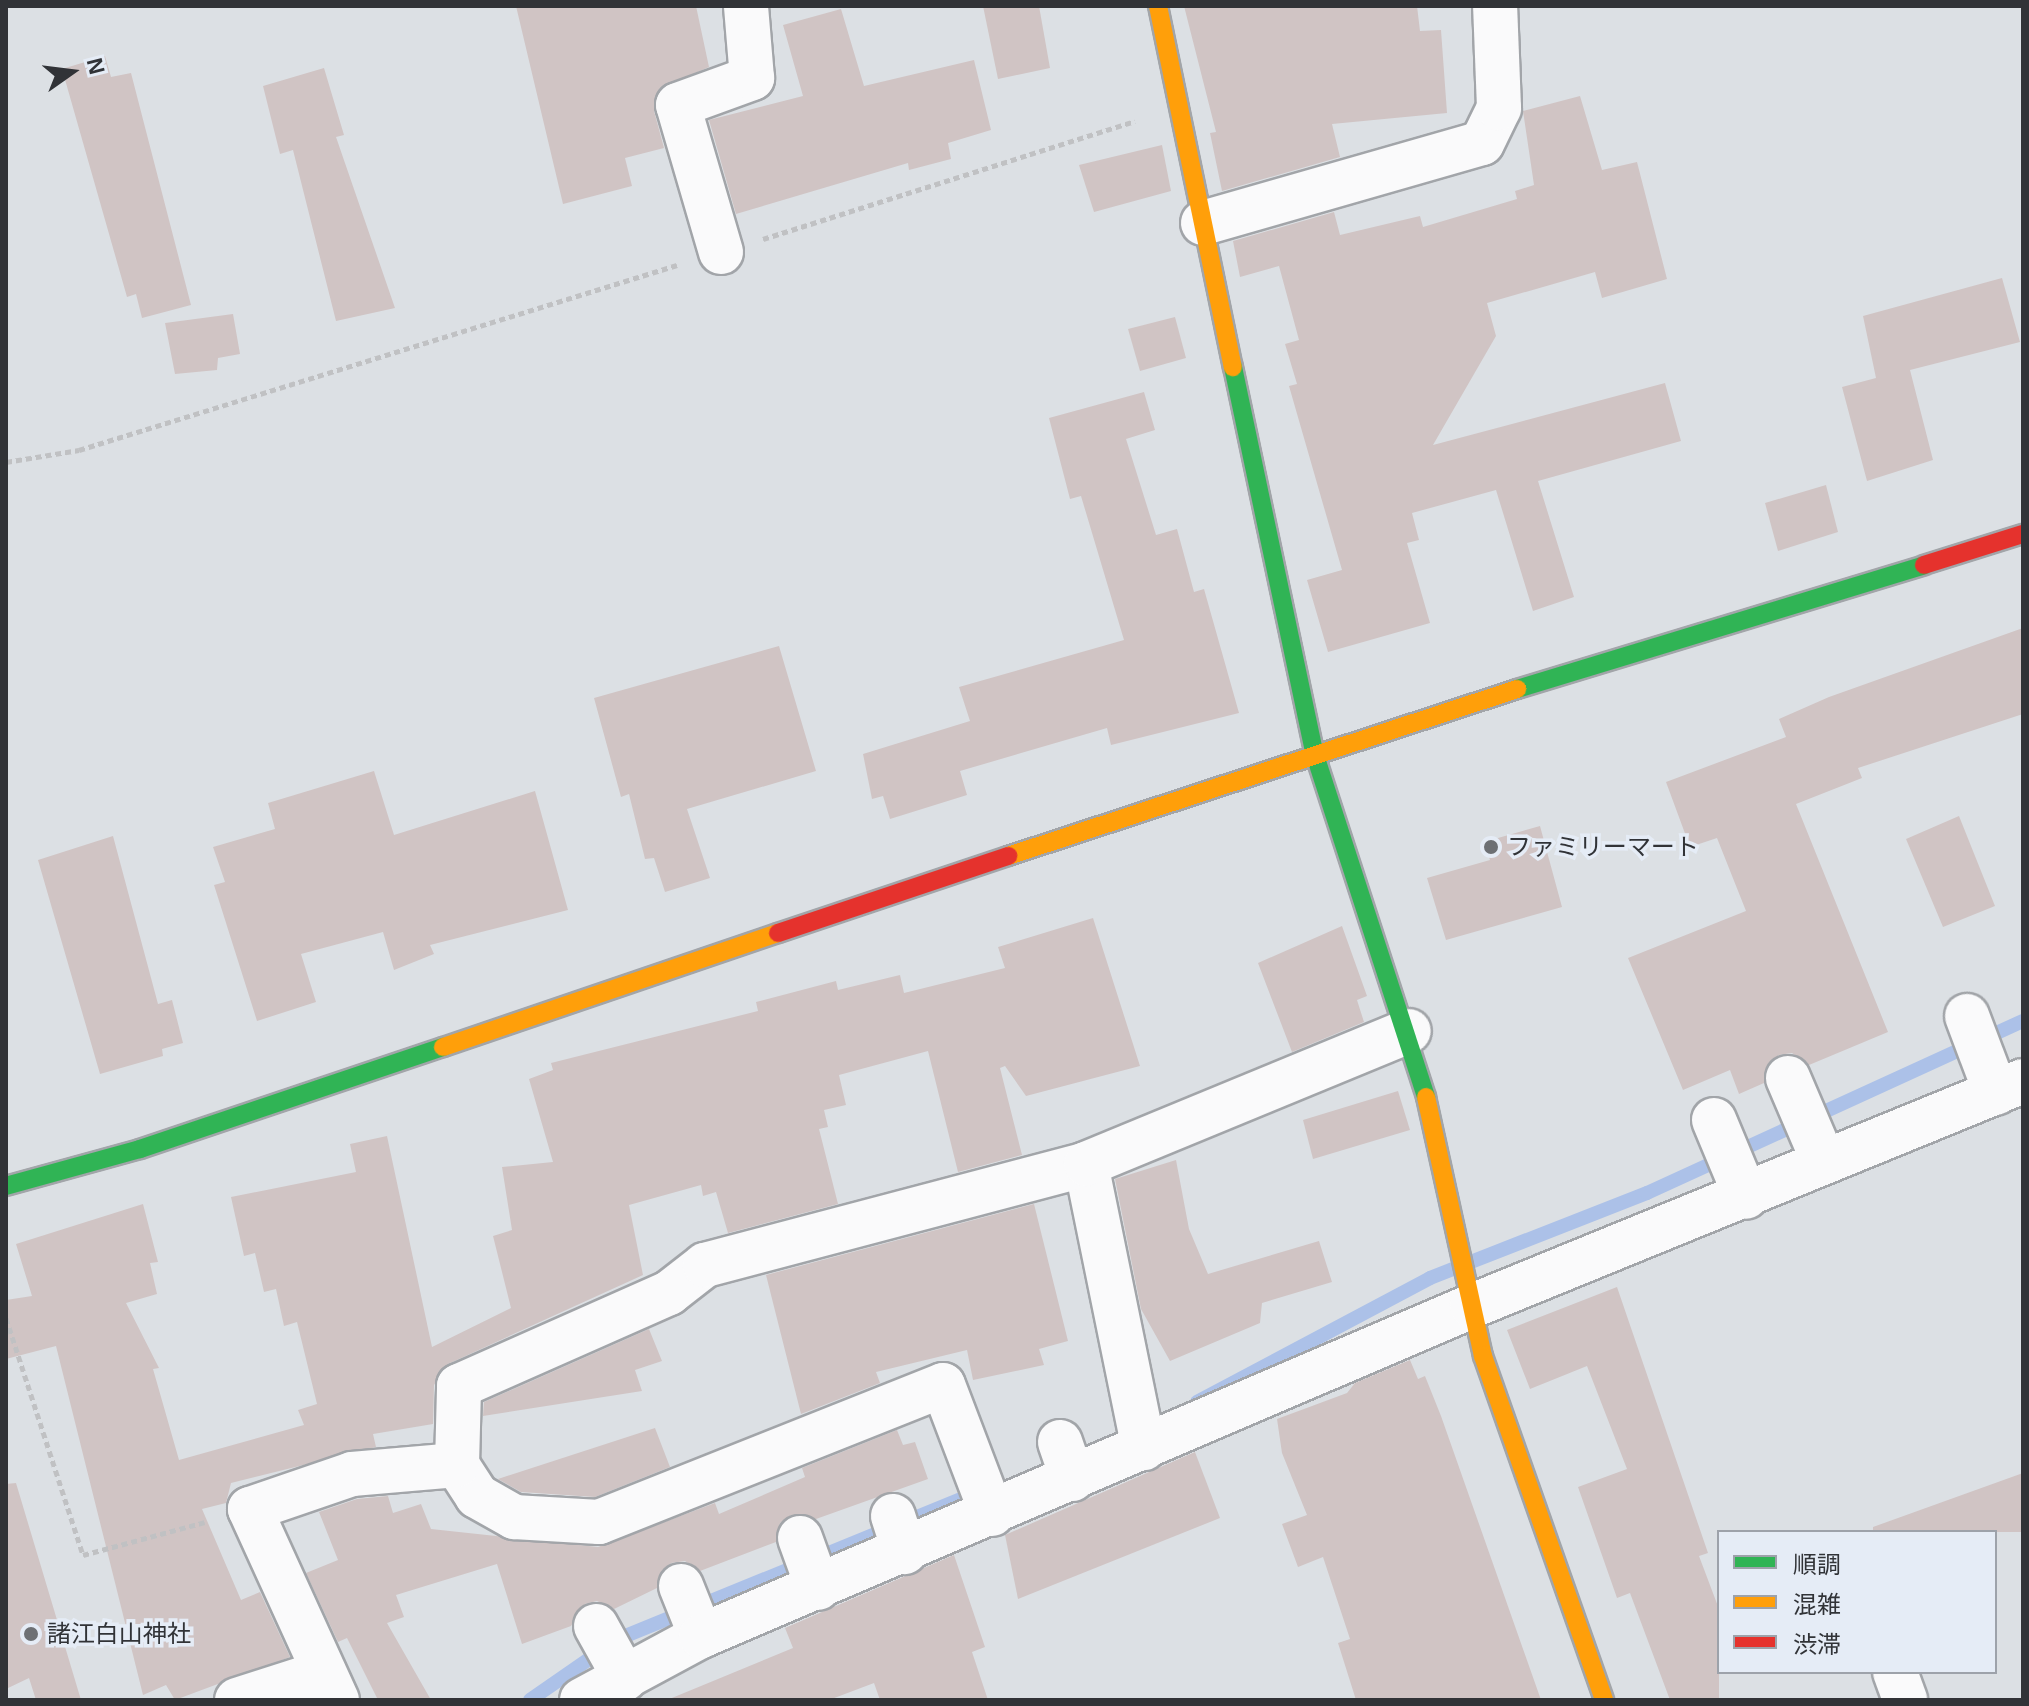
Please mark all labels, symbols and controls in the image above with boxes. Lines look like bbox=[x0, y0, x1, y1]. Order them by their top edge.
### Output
north arrow bbox=[32, 32, 112, 112]
text: N bbox=[82, 55, 110, 77]
place label: ファミリーマート bbox=[1507, 833, 1699, 861]
marker: ファミリーマート bbox=[1482, 838, 1500, 856]
legend bbox=[1717, 1530, 1997, 1674]
text: 順調 bbox=[1793, 1551, 1841, 1578]
text: 混雑 bbox=[1793, 1591, 1841, 1618]
place label: 諸江白山神社 bbox=[47, 1620, 191, 1648]
marker: 諸江白山神社 bbox=[22, 1625, 40, 1643]
text: 渋滞 bbox=[1793, 1631, 1841, 1658]

